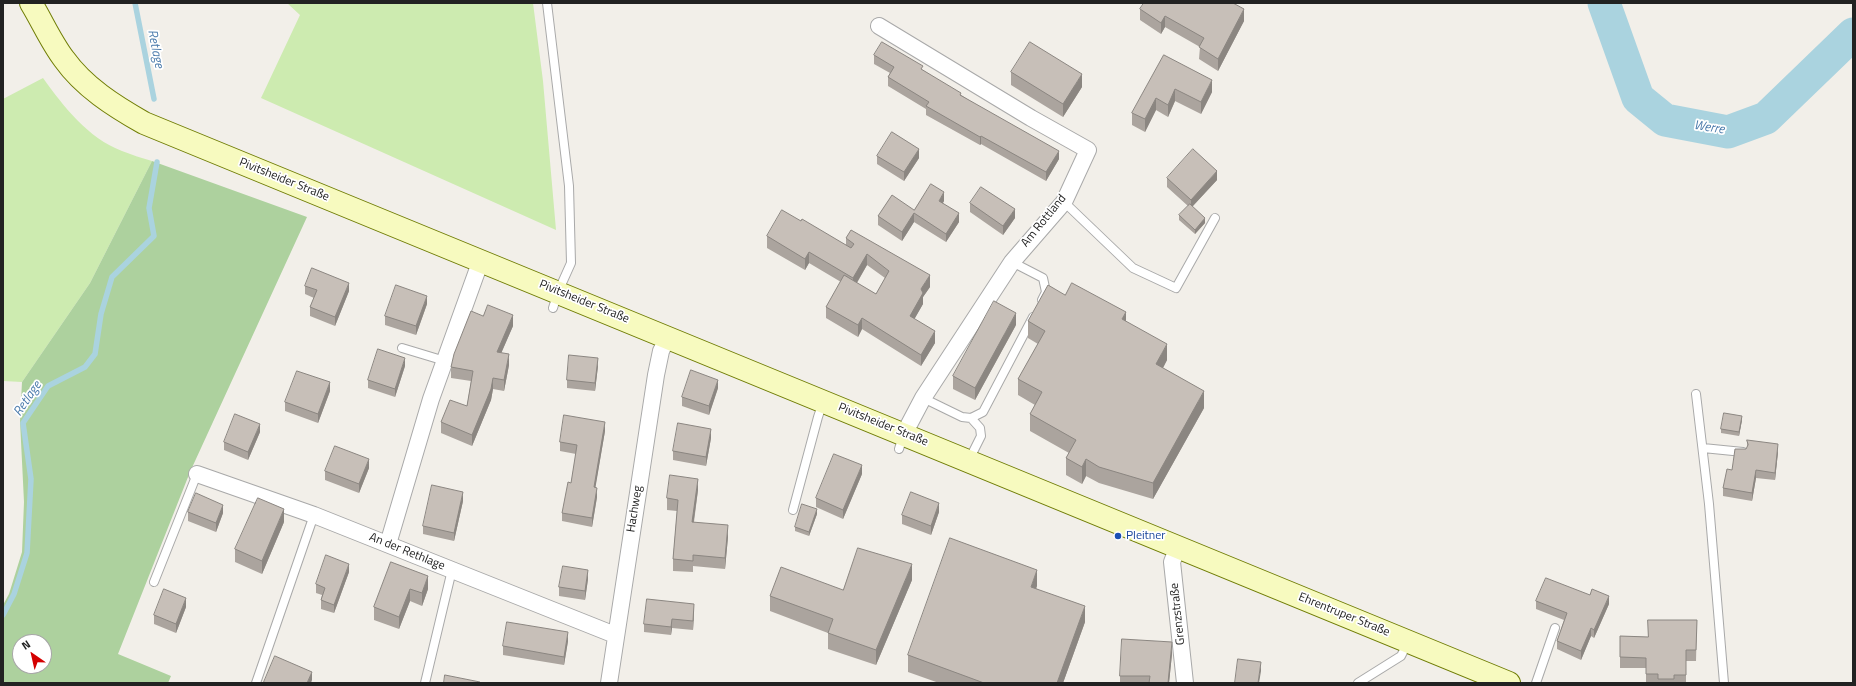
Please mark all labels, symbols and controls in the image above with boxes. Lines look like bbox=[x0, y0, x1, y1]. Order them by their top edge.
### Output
water label: Retlage bbox=[144, 28, 166, 70]
water label: Werre bbox=[1693, 118, 1725, 138]
street label: Pivitsheider Straße bbox=[237, 155, 331, 205]
street label: Am Rottland bbox=[1018, 192, 1070, 250]
street label: Pivitsheider Straße bbox=[537, 277, 631, 327]
water label: Retlage bbox=[11, 379, 45, 419]
street label: Pivitsheider Straße bbox=[836, 400, 930, 450]
street label: Hachweg bbox=[624, 485, 646, 533]
place label: Pleitner bbox=[1126, 529, 1165, 543]
street label: An der Rethlage bbox=[367, 530, 447, 574]
marker: Pleitner bbox=[1113, 531, 1123, 541]
street label: Grenzstraße bbox=[1168, 582, 1188, 646]
street label: Ehrentruper Straße bbox=[1296, 590, 1392, 640]
north arrow bbox=[12, 634, 52, 674]
text: N bbox=[18, 636, 33, 654]

